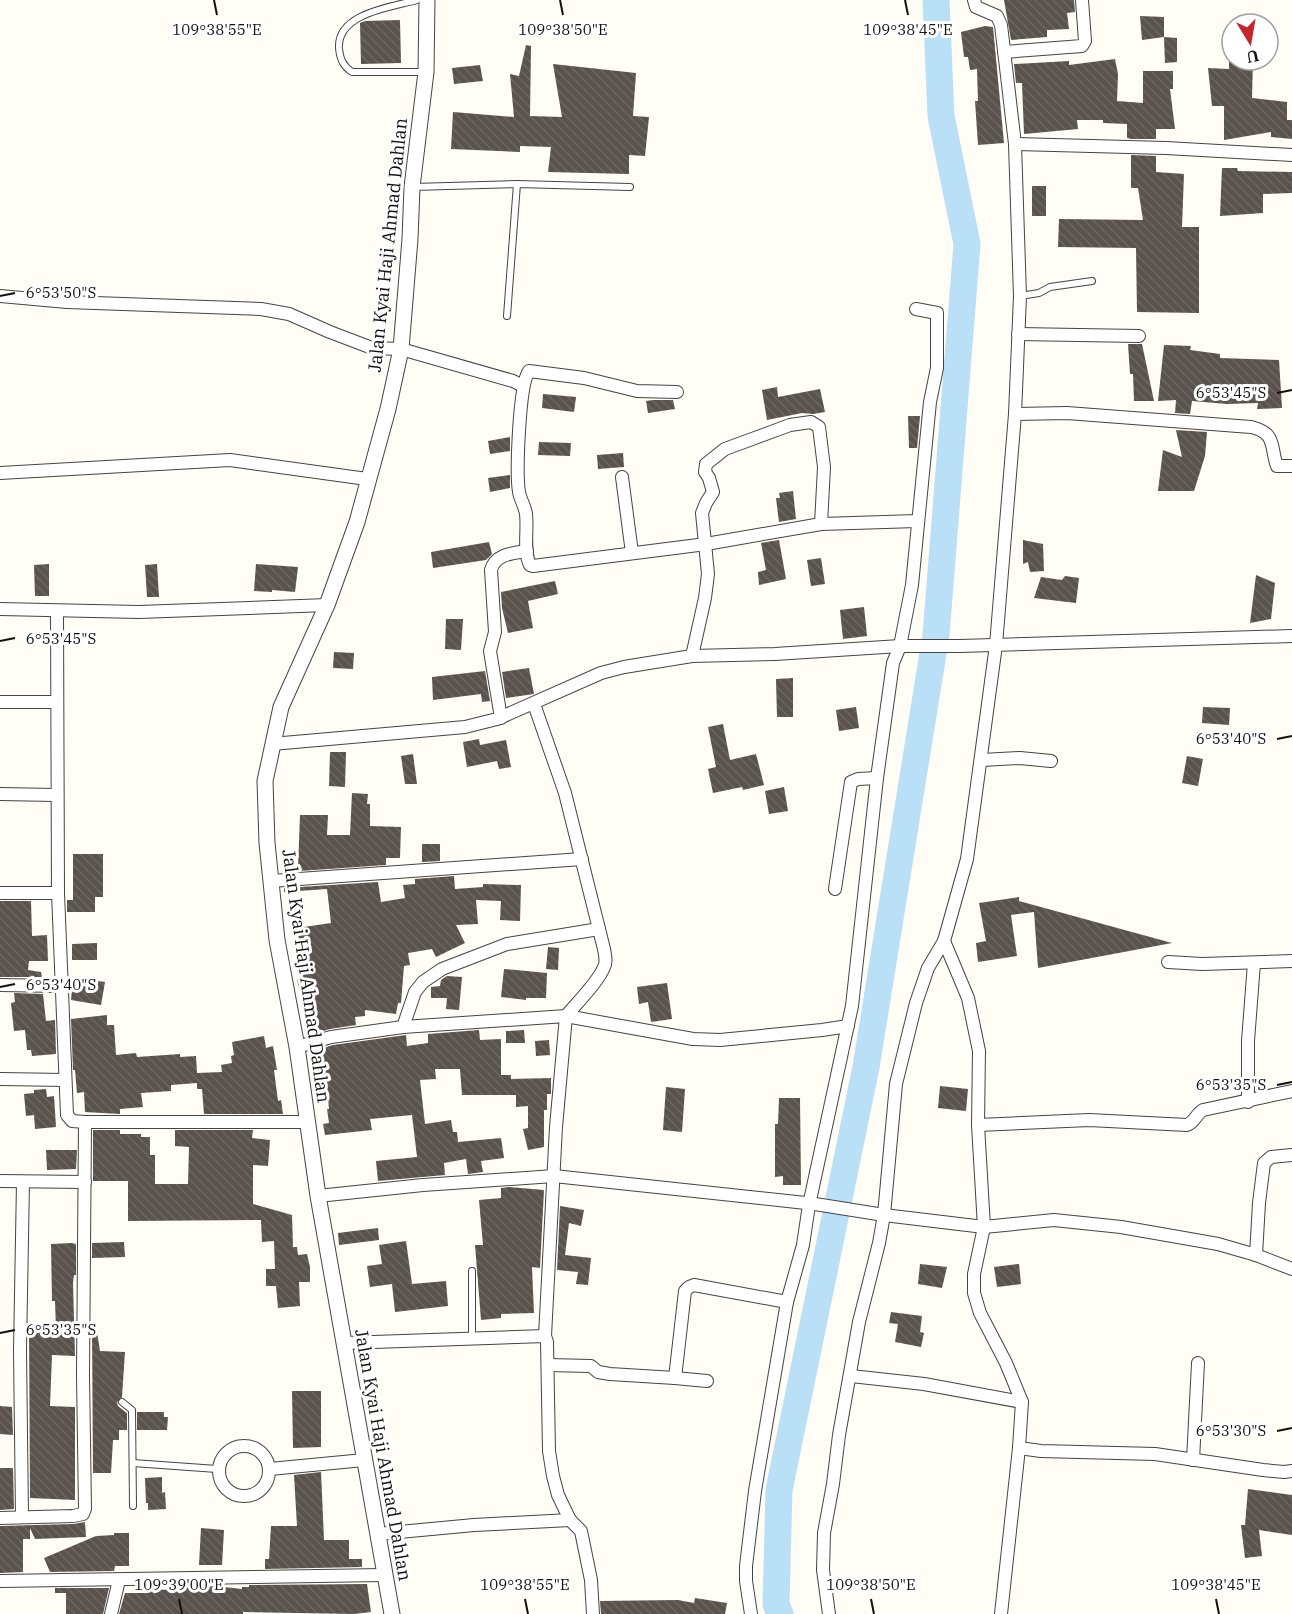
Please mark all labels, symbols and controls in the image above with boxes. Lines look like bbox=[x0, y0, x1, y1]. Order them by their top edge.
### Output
north arrow bbox=[1220, 12, 1280, 72]
text: 109°38'55"E bbox=[172, 20, 262, 39]
text: 109°38'50"E bbox=[518, 20, 608, 39]
text: 109°38'45"E bbox=[863, 20, 953, 39]
text: U bbox=[1245, 46, 1261, 68]
street label: Jalan Kyai Haji Ahmad Dahlan bbox=[363, 117, 412, 373]
text: 6°53'50"S bbox=[26, 283, 96, 302]
text: 6°53'45"S bbox=[1196, 383, 1266, 402]
text: 6°53'45"S bbox=[26, 629, 96, 648]
text: 6°53'40"S bbox=[1196, 729, 1266, 748]
street label: Jalan Kyai Haji Ahmad Dahlan bbox=[277, 848, 336, 1104]
text: 6°53'40"S bbox=[26, 975, 96, 994]
text: 6°53'35"S bbox=[1196, 1075, 1266, 1094]
text: 6°53'35"S bbox=[26, 1320, 96, 1339]
street label: Jalan Kyai Haji Ahmad Dahlan bbox=[350, 1327, 417, 1583]
text: 6°53'30"S bbox=[1196, 1421, 1266, 1440]
text: 109°39'00"E bbox=[134, 1575, 224, 1594]
text: 109°38'55"E bbox=[480, 1575, 570, 1594]
text: 109°38'50"E bbox=[826, 1575, 916, 1594]
text: 109°38'45"E bbox=[1171, 1575, 1261, 1594]

